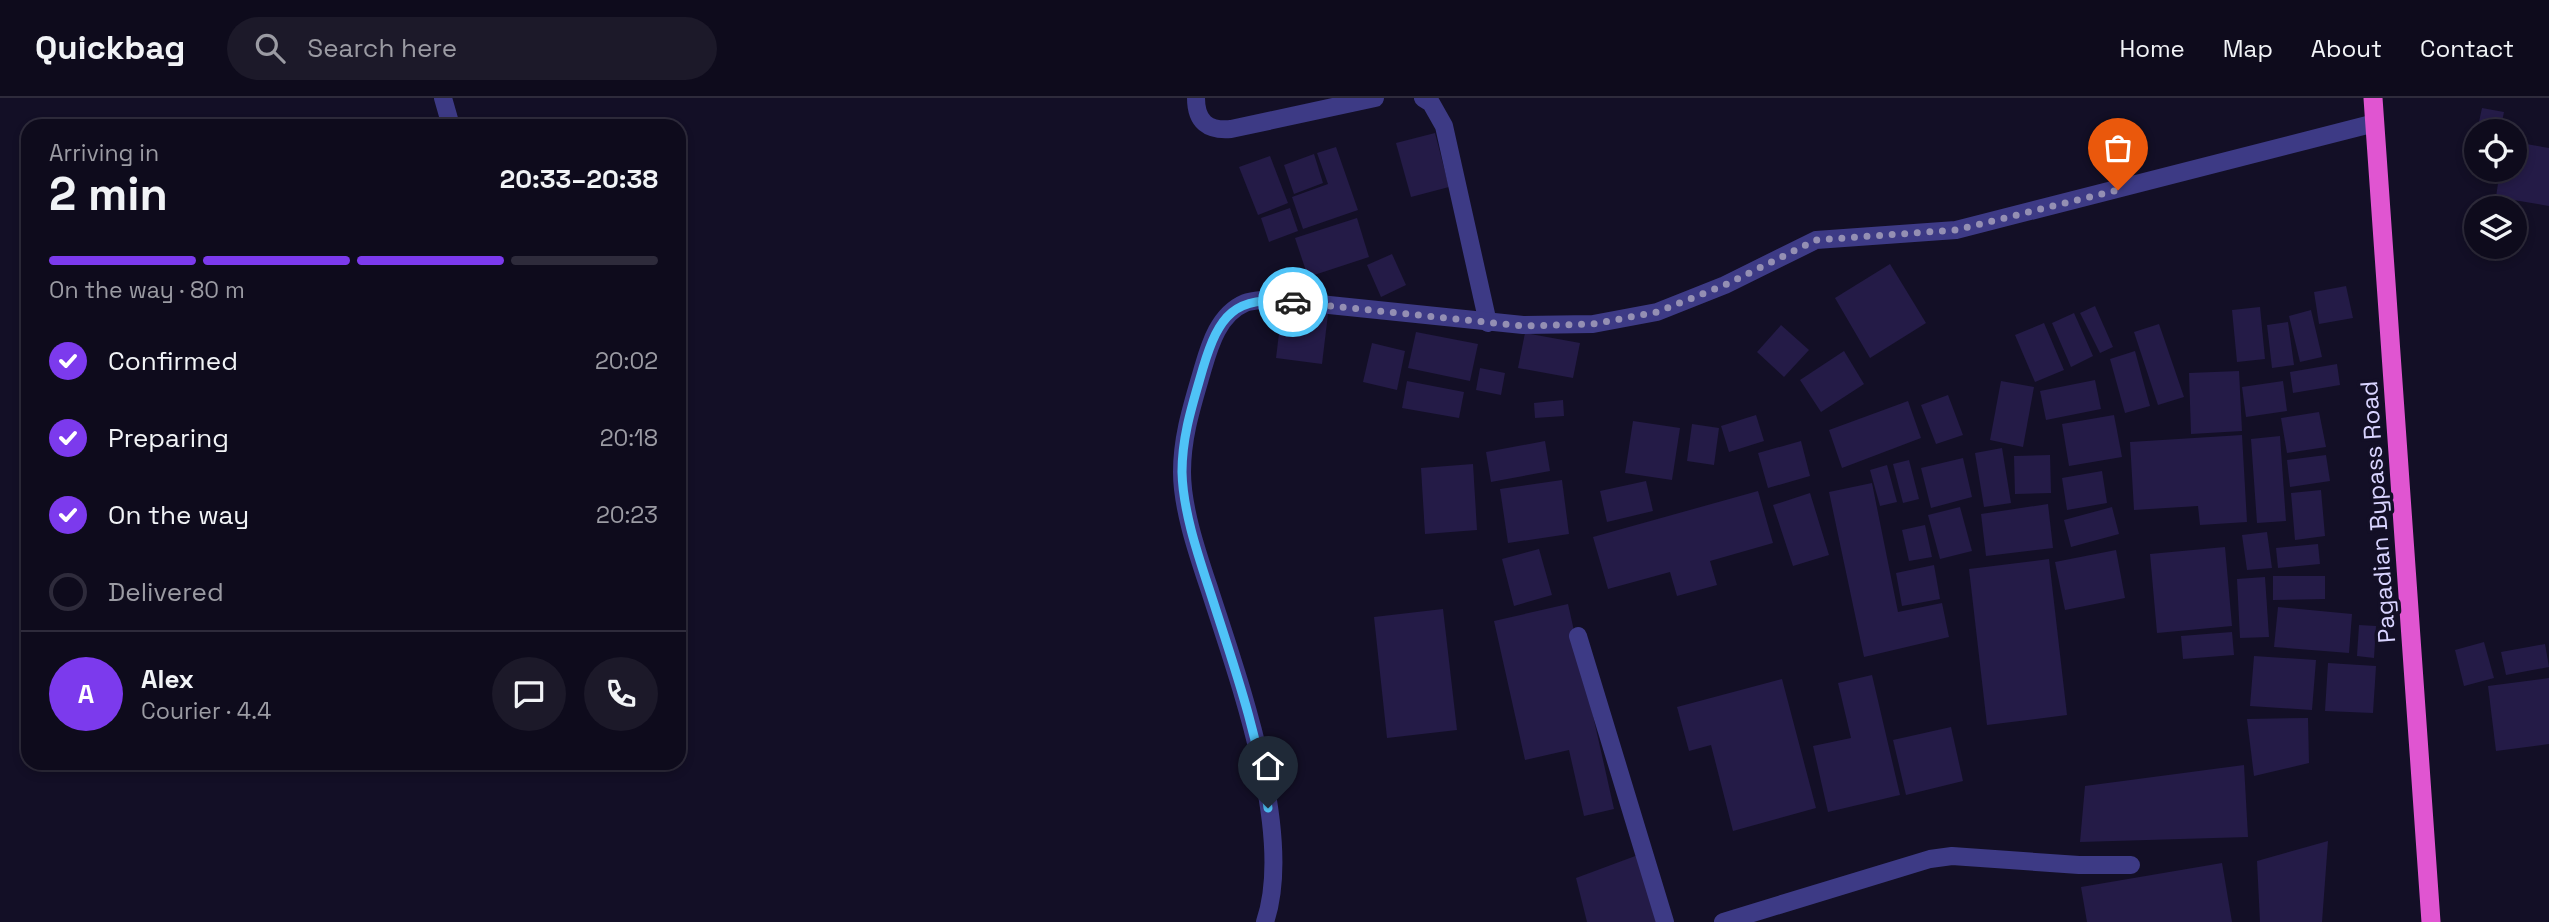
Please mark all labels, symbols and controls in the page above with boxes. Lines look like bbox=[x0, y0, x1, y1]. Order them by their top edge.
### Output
search box bbox=[227, 17, 717, 80]
text: Quickbag bbox=[35, 27, 185, 69]
icon: search bbox=[251, 29, 289, 67]
text: Search here bbox=[307, 31, 457, 65]
text: Home bbox=[2119, 33, 2185, 64]
text: Map bbox=[2223, 33, 2273, 64]
text: About bbox=[2311, 33, 2382, 64]
text: Contact bbox=[2420, 33, 2514, 64]
pin bbox=[2088, 118, 2148, 190]
map controls bbox=[2464, 119, 2527, 259]
button: locate bbox=[2464, 119, 2527, 182]
icon: bag bbox=[2099, 129, 2137, 167]
text: Arriving in bbox=[49, 138, 159, 168]
text: 20:33–20:38 bbox=[500, 162, 658, 196]
text: 2 min bbox=[49, 165, 168, 223]
button: layers bbox=[2464, 196, 2527, 259]
courier bbox=[1258, 267, 1328, 337]
text: On the way · 80 m bbox=[49, 275, 245, 305]
icon: car bbox=[1274, 283, 1312, 321]
icon: check bbox=[49, 342, 87, 380]
text: Confirmed bbox=[108, 344, 238, 378]
text: 20:02 bbox=[595, 346, 658, 376]
street label: Pagadian Bypass Road bbox=[2353, 380, 2402, 644]
icon: check bbox=[49, 419, 87, 457]
text: Preparing bbox=[108, 421, 229, 455]
text: 20:18 bbox=[600, 423, 658, 453]
icon: check bbox=[49, 496, 87, 534]
text: On the way bbox=[108, 498, 249, 532]
text: 20:23 bbox=[596, 500, 658, 530]
text: Delivered bbox=[108, 575, 224, 609]
button: chat bbox=[492, 657, 566, 731]
button: phone bbox=[584, 657, 658, 731]
text: Alex bbox=[141, 662, 194, 696]
text: A bbox=[78, 677, 94, 711]
text: Courier · 4.4 bbox=[141, 696, 271, 726]
pin bbox=[1238, 736, 1298, 808]
icon: home bbox=[1249, 747, 1287, 785]

